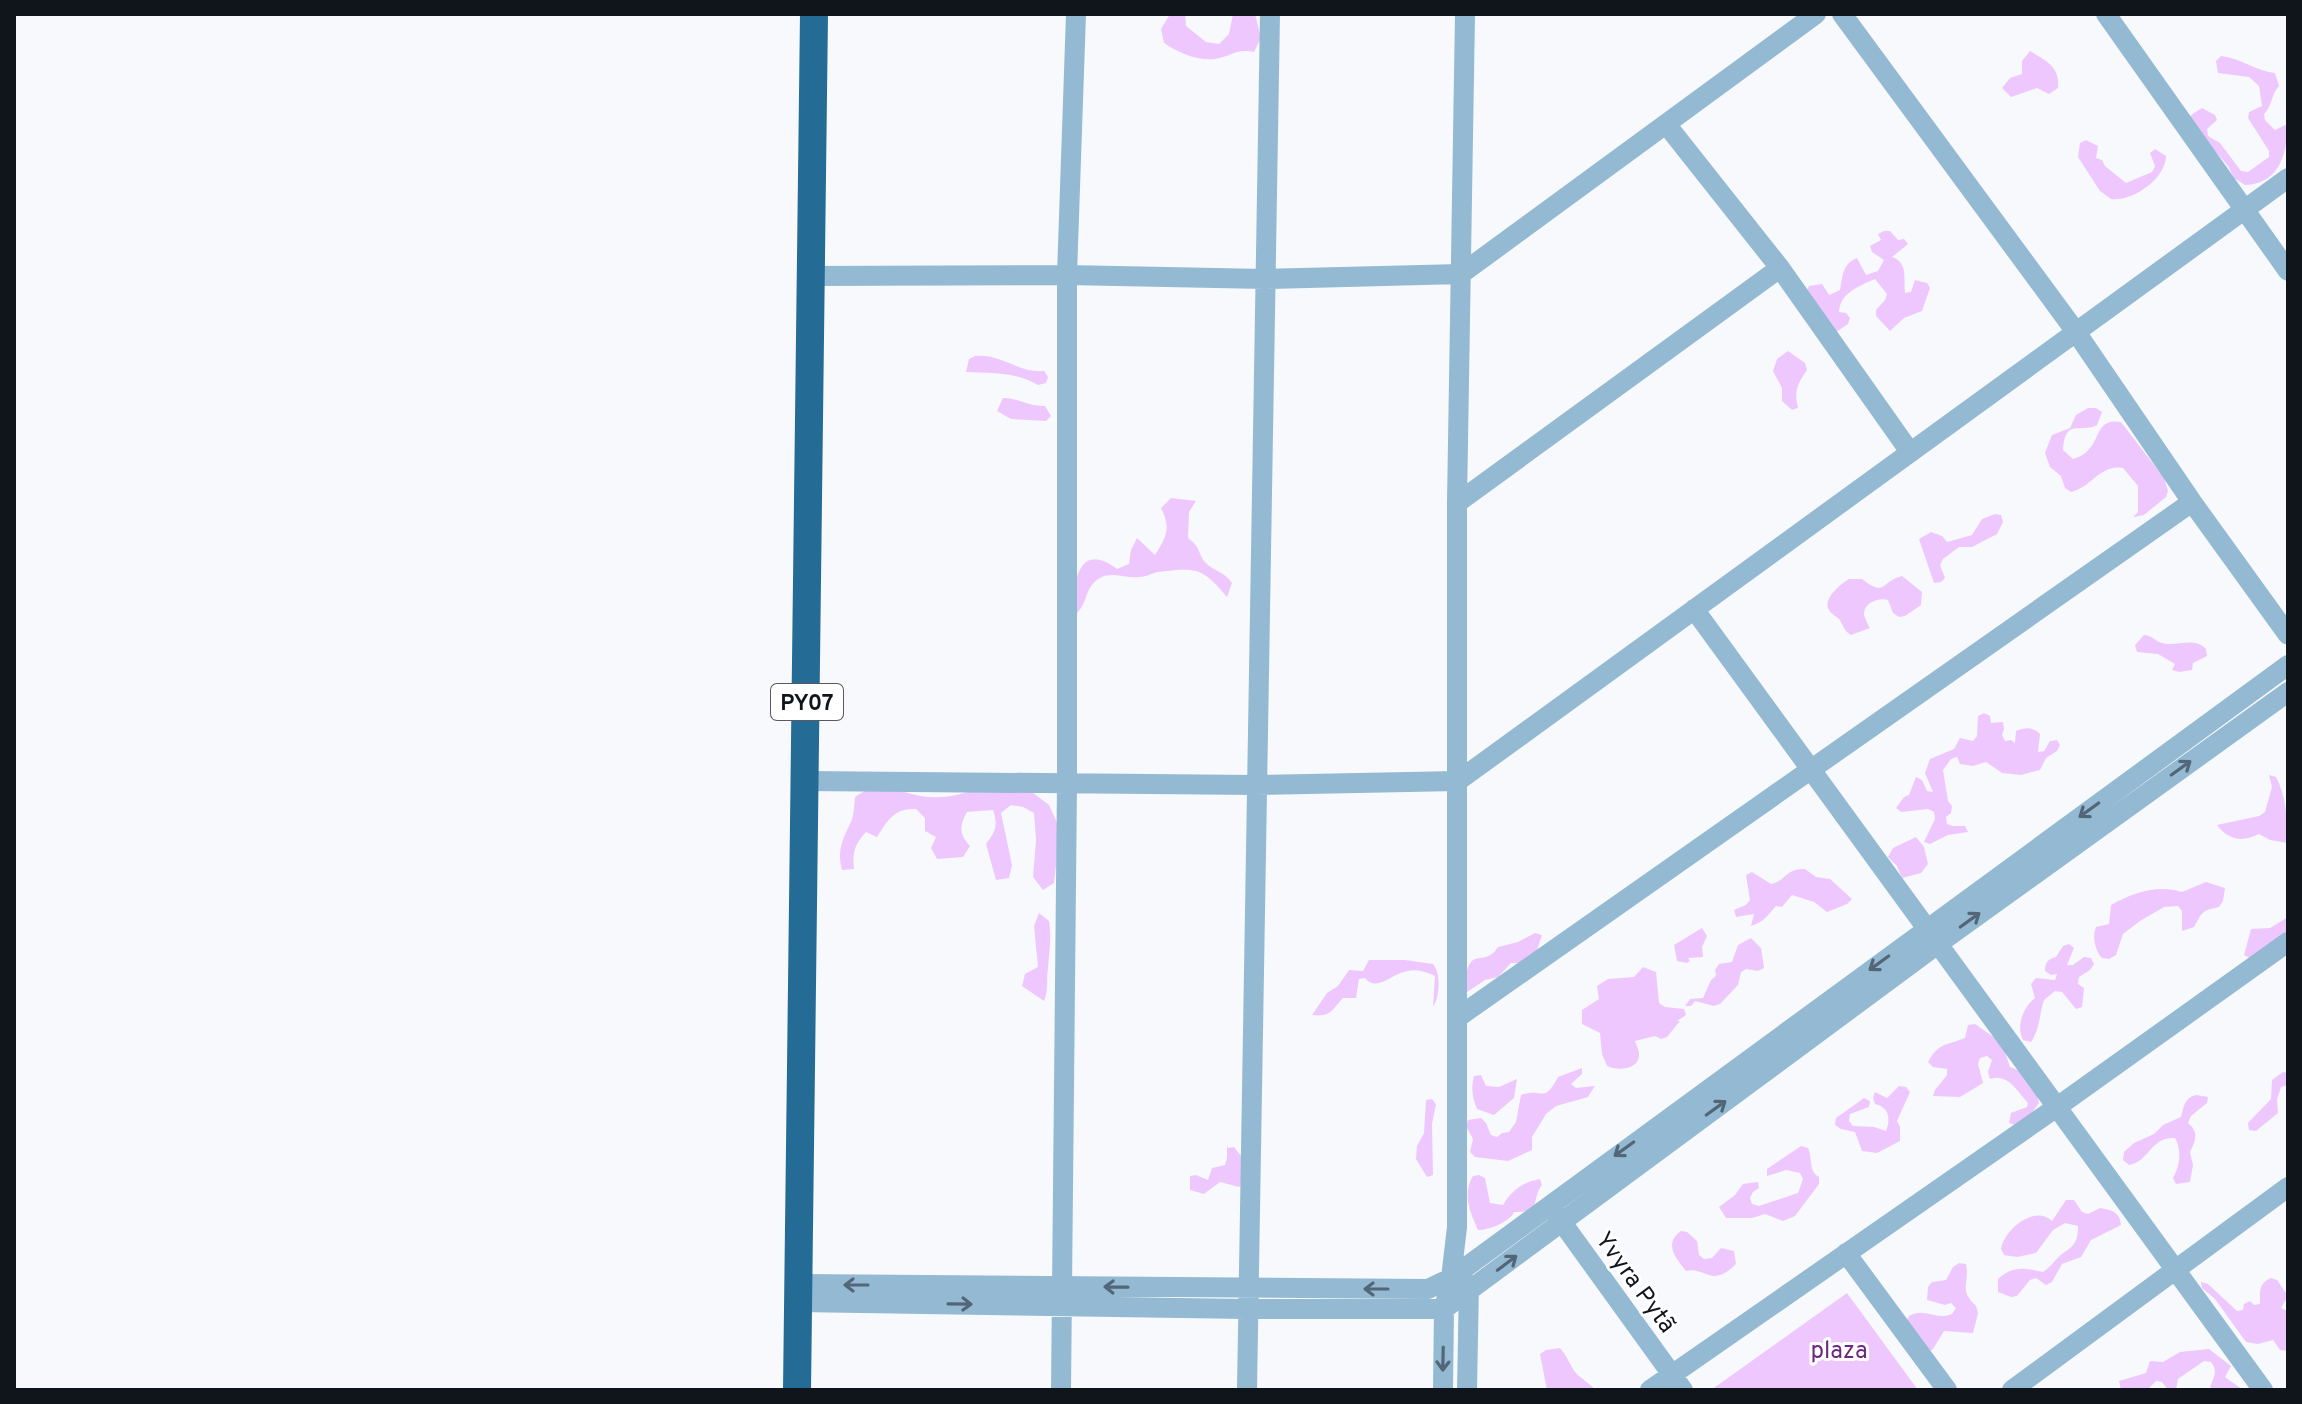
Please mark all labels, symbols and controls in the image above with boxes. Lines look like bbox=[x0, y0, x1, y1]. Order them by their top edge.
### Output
road number: PY07 bbox=[771, 684, 843, 720]
one-way arrow bbox=[2170, 760, 2192, 777]
one-way arrow bbox=[2078, 801, 2100, 818]
one-way arrow bbox=[1959, 912, 1981, 929]
one-way arrow bbox=[1868, 954, 1890, 971]
one-way arrow bbox=[1705, 1100, 1726, 1117]
one-way arrow bbox=[1613, 1141, 1635, 1158]
street label: Yvyra Pytã bbox=[1588, 1227, 1681, 1340]
one-way arrow bbox=[1496, 1254, 1517, 1271]
one-way arrow bbox=[843, 1277, 870, 1293]
one-way arrow bbox=[1103, 1279, 1130, 1295]
one-way arrow bbox=[1363, 1281, 1390, 1297]
one-way arrow bbox=[946, 1296, 973, 1312]
park label: plaza bbox=[1810, 1337, 1868, 1367]
one-way arrow bbox=[1436, 1345, 1451, 1372]

